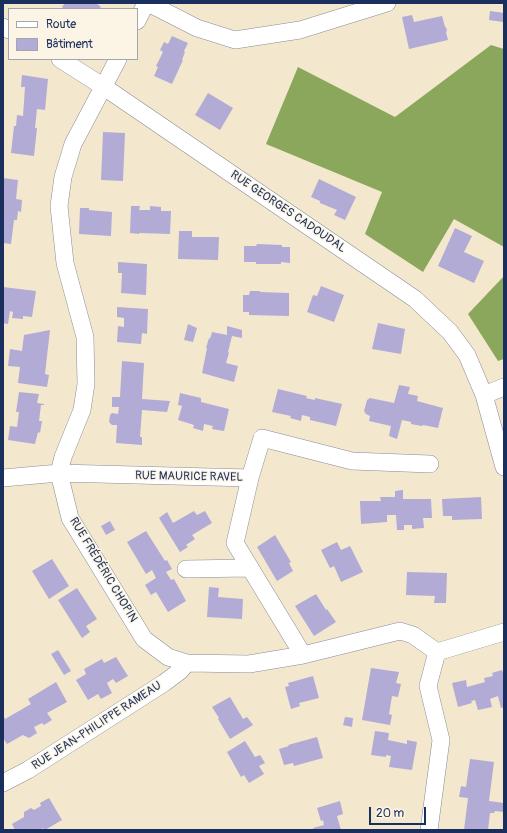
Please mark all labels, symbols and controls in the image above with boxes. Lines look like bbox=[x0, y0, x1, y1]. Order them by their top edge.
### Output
legend bbox=[8, 8, 138, 60]
text: Route bbox=[46, 17, 76, 32]
text: Bâtiment bbox=[46, 37, 93, 52]
street label: RUE GEORGES CADOUDAL bbox=[227, 168, 349, 256]
street label: RUE MAURICE RAVEL bbox=[135, 469, 243, 485]
street label: RUE FRÉDÉRIC CHOPIN bbox=[66, 515, 140, 625]
street label: RUE JEAN-PHILIPPE RAMEAU bbox=[29, 679, 165, 773]
scale bar bbox=[371, 799, 428, 825]
text: 20 m bbox=[376, 806, 404, 821]

